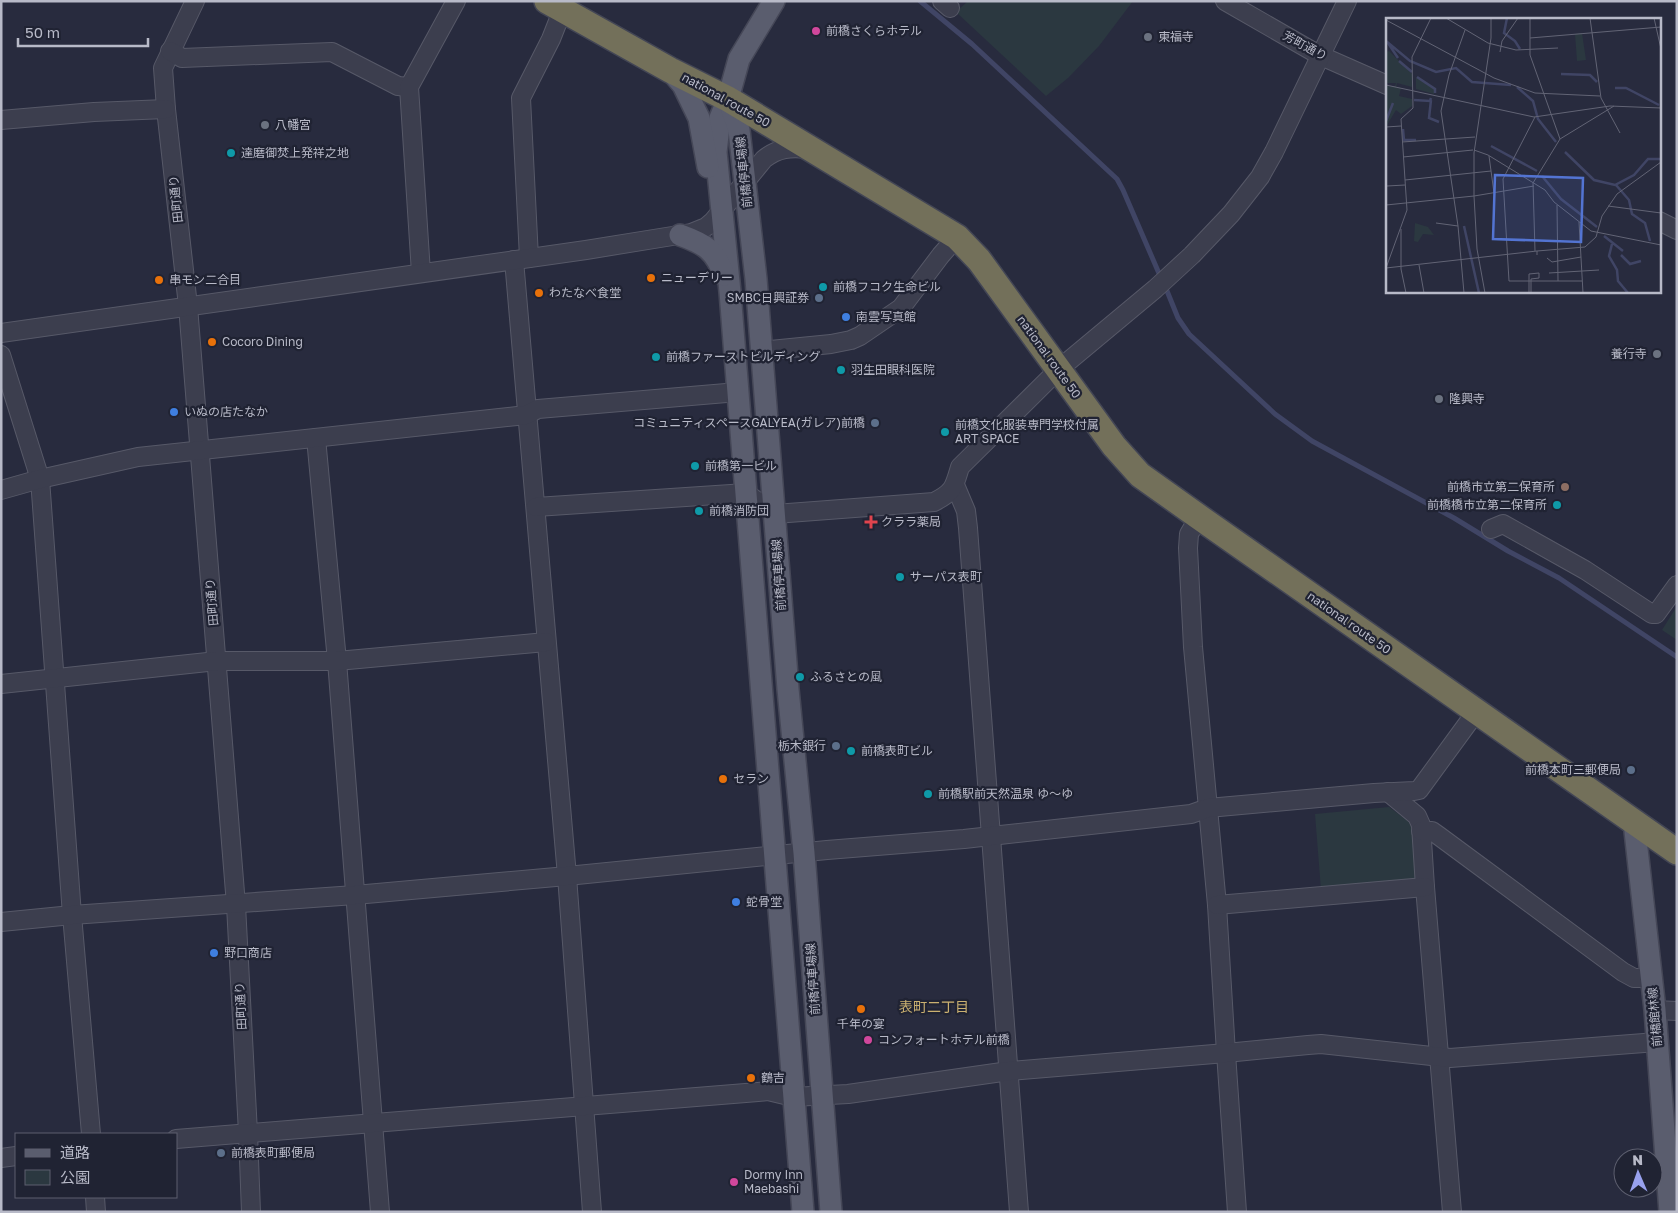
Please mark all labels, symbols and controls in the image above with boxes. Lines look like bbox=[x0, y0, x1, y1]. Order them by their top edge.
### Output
scale bar bbox=[18, 15, 148, 47]
inset map bbox=[1386, 18, 1660, 292]
text: 50 m bbox=[25, 23, 60, 41]
place label: 前橋さくらホテル bbox=[826, 23, 922, 38]
marker: 前橋さくらホテル bbox=[810, 25, 822, 37]
street label: 芳町通り bbox=[1281, 28, 1330, 63]
place label: 東福寺 bbox=[1158, 29, 1194, 44]
marker: 東福寺 bbox=[1142, 31, 1154, 43]
street label: national route 50 bbox=[680, 69, 773, 130]
place label: 八幡宮 bbox=[275, 117, 311, 132]
marker: 八幡宮 bbox=[259, 119, 271, 131]
street label: 前橋停車場線 bbox=[732, 135, 755, 209]
place label: 達磨御焚上発祥之地 bbox=[241, 145, 349, 160]
marker: 達磨御焚上発祥之地 bbox=[225, 147, 237, 159]
street label: 田町通り bbox=[166, 174, 185, 224]
place label: ニューデリー bbox=[661, 270, 733, 285]
place label: 串モン二合目 bbox=[169, 272, 241, 287]
marker: ニューデリー bbox=[645, 272, 657, 284]
marker: 串モン二合目 bbox=[153, 274, 165, 286]
place label: 前橋フコク生命ビル bbox=[833, 279, 941, 294]
marker: 前橋フコク生命ビル bbox=[817, 281, 829, 293]
place label: わたなべ食堂 bbox=[549, 285, 621, 300]
marker: わたなべ食堂 bbox=[533, 287, 545, 299]
place label: SMBC日興証券 bbox=[727, 290, 809, 305]
marker: SMBC日興証券 bbox=[813, 292, 825, 304]
place label: 南雲写真館 bbox=[856, 309, 916, 324]
marker: 南雲写真館 bbox=[840, 311, 852, 323]
street label: national route 50 bbox=[1014, 312, 1084, 401]
place label: Cocoro Dining bbox=[222, 334, 303, 349]
marker: Cocoro Dining bbox=[206, 336, 218, 348]
place label: 養行寺 bbox=[1611, 346, 1647, 361]
marker: 養行寺 bbox=[1651, 348, 1663, 360]
place label: 前橋ファーストビルディング bbox=[666, 349, 821, 364]
marker: 前橋ファーストビルディング bbox=[650, 351, 662, 363]
place label: 羽生田眼科医院 bbox=[851, 362, 935, 377]
marker: 羽生田眼科医院 bbox=[835, 364, 847, 376]
place label: 隆興寺 bbox=[1449, 391, 1485, 406]
marker: 隆興寺 bbox=[1433, 393, 1445, 405]
place label: いぬの店たなか bbox=[184, 404, 268, 419]
marker: いぬの店たなか bbox=[168, 406, 180, 418]
place label: コミュニティスペースGALYEA(ガレア)前橋 bbox=[633, 415, 865, 430]
marker: コミュニティスペースGALYEA(ガレア)前橋 bbox=[869, 417, 881, 429]
place label: 前橋文化服装専門学校付属 ART SPACE bbox=[955, 417, 1099, 446]
marker: 前橋文化服装専門学校付属 ART SPACE bbox=[939, 426, 951, 438]
place label: 前橋第一ビル bbox=[705, 458, 777, 473]
marker: 前橋第一ビル bbox=[689, 460, 701, 472]
place label: 前橋市立第二保育所 bbox=[1447, 479, 1555, 494]
marker: 前橋市立第二保育所 bbox=[1559, 481, 1571, 493]
place label: 前橋橋市立第二保育所 bbox=[1427, 497, 1547, 512]
marker: 前橋橋市立第二保育所 bbox=[1551, 499, 1563, 511]
place label: 前橋消防団 bbox=[709, 503, 769, 518]
marker: 前橋消防団 bbox=[693, 505, 705, 517]
place label: クララ薬局 bbox=[881, 514, 941, 529]
marker: クララ薬局 bbox=[865, 516, 877, 528]
street label: 前橋停車場線 bbox=[769, 539, 788, 611]
place label: サーパス表町 bbox=[910, 569, 982, 584]
marker: サーパス表町 bbox=[894, 571, 906, 583]
street label: 田町通り bbox=[202, 577, 221, 627]
street label: national route 50 bbox=[1305, 588, 1394, 657]
place label: ふるさとの風 bbox=[810, 669, 882, 684]
marker: ふるさとの風 bbox=[794, 671, 806, 683]
place label: 栃木銀行 bbox=[778, 738, 826, 753]
marker: 栃木銀行 bbox=[830, 740, 842, 752]
place label: 前橋表町ビル bbox=[861, 743, 933, 758]
marker: 前橋表町ビル bbox=[845, 745, 857, 757]
place label: 前橋本町三郵便局 bbox=[1525, 762, 1621, 777]
marker: 前橋本町三郵便局 bbox=[1625, 764, 1637, 776]
place label: セラン bbox=[733, 771, 769, 786]
marker: セラン bbox=[717, 773, 729, 785]
place label: 前橋駅前天然温泉 ゆ～ゆ bbox=[938, 786, 1073, 801]
marker: 前橋駅前天然温泉 ゆ～ゆ bbox=[922, 788, 934, 800]
place label: 蛇骨堂 bbox=[746, 894, 782, 909]
marker: 蛇骨堂 bbox=[730, 896, 742, 908]
street label: 前橋停車場線 bbox=[803, 943, 822, 1015]
place label: 野口商店 bbox=[224, 945, 272, 960]
marker: 野口商店 bbox=[208, 947, 220, 959]
street label: 田町通り bbox=[232, 982, 249, 1030]
street label: 前橋館林線 bbox=[1644, 986, 1665, 1048]
district label: 表町二丁目 bbox=[899, 998, 969, 1015]
marker: 千年の宴 bbox=[855, 1003, 867, 1015]
place label: 千年の宴 bbox=[837, 1016, 885, 1031]
place label: コンフォートホテル前橋 bbox=[878, 1032, 1010, 1047]
marker: コンフォートホテル前橋 bbox=[862, 1034, 874, 1046]
place label: 鶴吉 bbox=[761, 1070, 785, 1085]
marker: 鶴吉 bbox=[745, 1072, 757, 1084]
legend bbox=[15, 1133, 178, 1198]
text: 道路 bbox=[60, 1143, 90, 1161]
place label: 前橋表町郵便局 bbox=[231, 1145, 315, 1160]
marker: 前橋表町郵便局 bbox=[215, 1147, 227, 1159]
north arrow bbox=[1613, 1148, 1663, 1198]
text: N bbox=[1632, 1151, 1643, 1168]
place label: Dormy Inn Maebashi bbox=[744, 1167, 803, 1196]
text: 公園 bbox=[60, 1168, 90, 1186]
marker: Dormy Inn Maebashi bbox=[728, 1176, 740, 1188]

